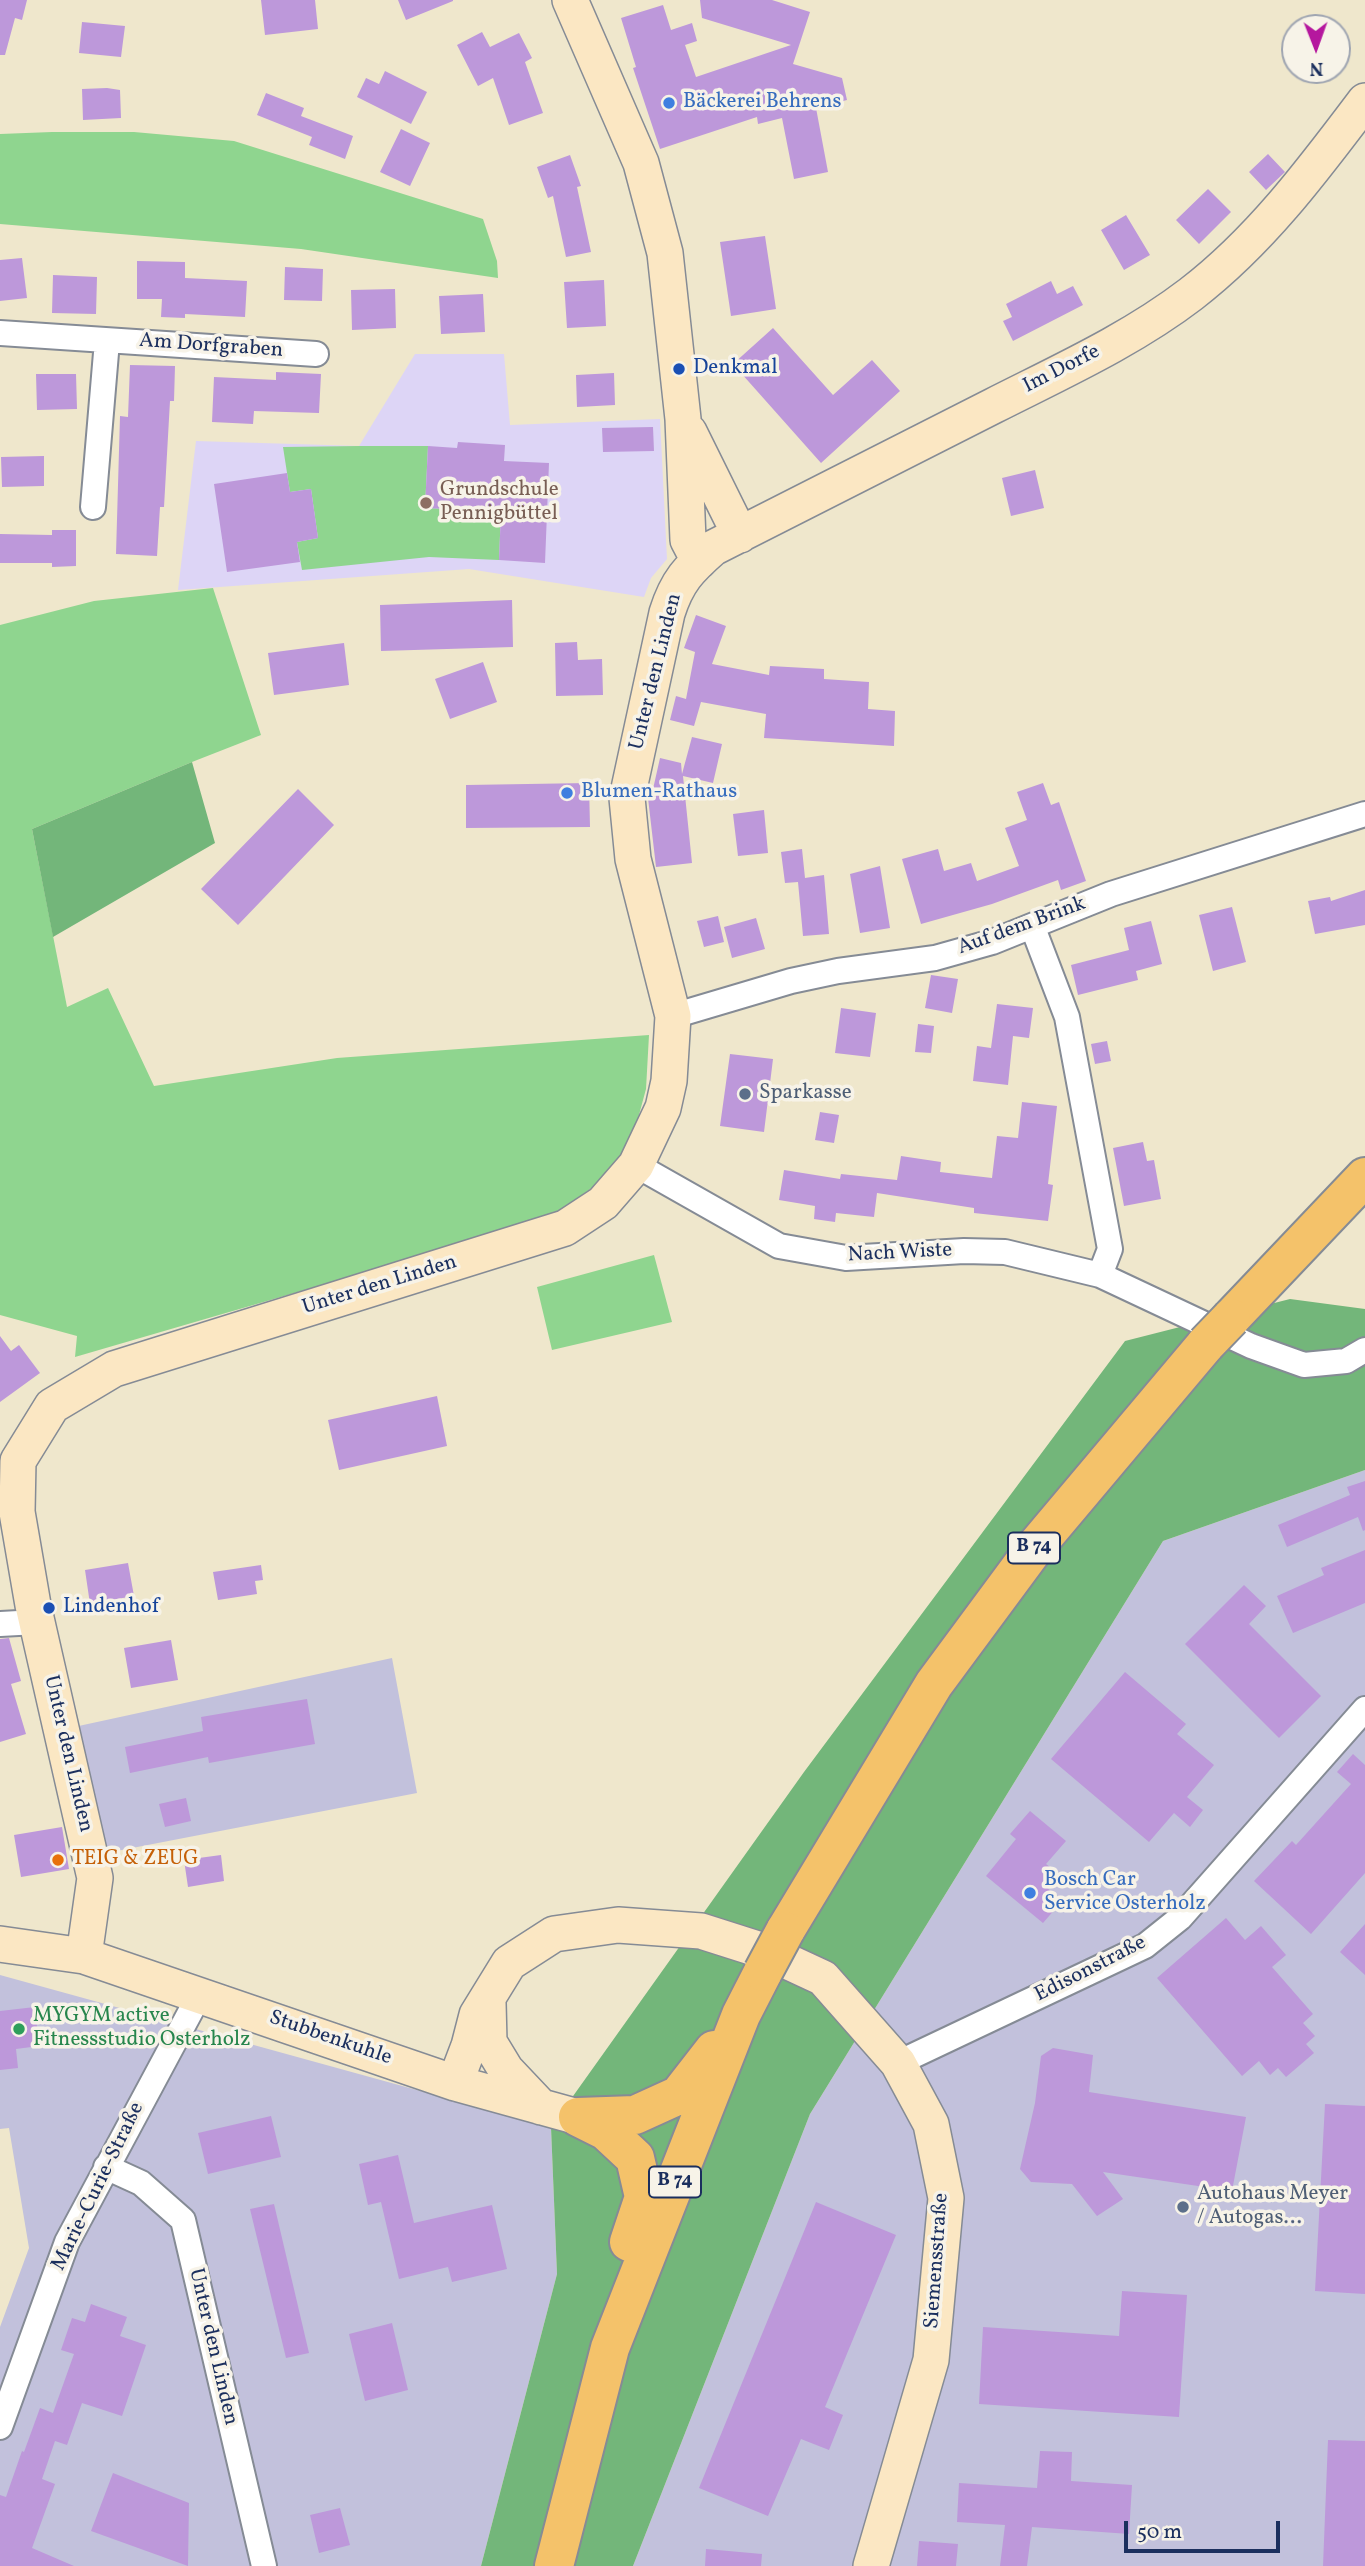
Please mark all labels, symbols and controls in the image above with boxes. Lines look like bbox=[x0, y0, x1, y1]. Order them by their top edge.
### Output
north arrow bbox=[1281, 14, 1351, 84]
text: N bbox=[1309, 55, 1323, 81]
place label: Bäckerei Behrens bbox=[683, 90, 842, 116]
marker: Bäckerei Behrens bbox=[661, 95, 677, 111]
street label: Am Dorfgraben bbox=[138, 329, 284, 365]
street label: Im Dorfe bbox=[1019, 340, 1105, 400]
place label: Denkmal bbox=[693, 356, 778, 382]
marker: Denkmal bbox=[671, 361, 687, 377]
place label: Grundschule Pennigbüttel bbox=[440, 478, 559, 528]
marker: Grundschule Pennigbüttel bbox=[418, 495, 434, 511]
street label: Unter den Linden bbox=[625, 591, 689, 753]
place label: Blumen-Rathaus bbox=[581, 780, 737, 806]
marker: Blumen-Rathaus bbox=[559, 785, 575, 801]
street label: Auf dem Brink bbox=[955, 892, 1089, 962]
place label: Sparkasse bbox=[759, 1081, 852, 1107]
marker: Sparkasse bbox=[737, 1086, 753, 1102]
street label: Nach Wiste bbox=[847, 1239, 953, 1269]
street label: Unter den Linden bbox=[300, 1251, 460, 1321]
road number: B 74 bbox=[1008, 1532, 1060, 1564]
place label: Lindenhof bbox=[63, 1595, 159, 1621]
marker: Lindenhof bbox=[41, 1600, 57, 1616]
street label: Unter den Linden bbox=[37, 1673, 97, 1835]
place label: TEIG & ZEUG bbox=[72, 1847, 199, 1873]
marker: TEIG & ZEUG bbox=[50, 1852, 66, 1868]
place label: Bosch Car Service Osterholz bbox=[1044, 1868, 1206, 1918]
marker: Bosch Car Service Osterholz bbox=[1022, 1885, 1038, 1901]
street label: Edisonstraße bbox=[1031, 1931, 1151, 2009]
place label: MYGYM active Fitnessstudio Osterholz bbox=[33, 2004, 251, 2054]
street label: Stubbenkuhle bbox=[265, 2006, 395, 2072]
marker: MYGYM active Fitnessstudio Osterholz bbox=[11, 2021, 27, 2037]
street label: Marie-Curie-Straße bbox=[47, 2099, 151, 2275]
road number: B 74 bbox=[649, 2166, 701, 2198]
place label: Autohaus Meyer / Autogas... bbox=[1197, 2182, 1348, 2232]
street label: Siemensstraße bbox=[921, 2192, 955, 2330]
marker: Autohaus Meyer / Autogas... bbox=[1175, 2199, 1191, 2215]
street label: Unter den Linden bbox=[182, 2266, 242, 2428]
scale bar bbox=[1127, 2506, 1283, 2550]
text: 50 m bbox=[1137, 2518, 1182, 2547]

